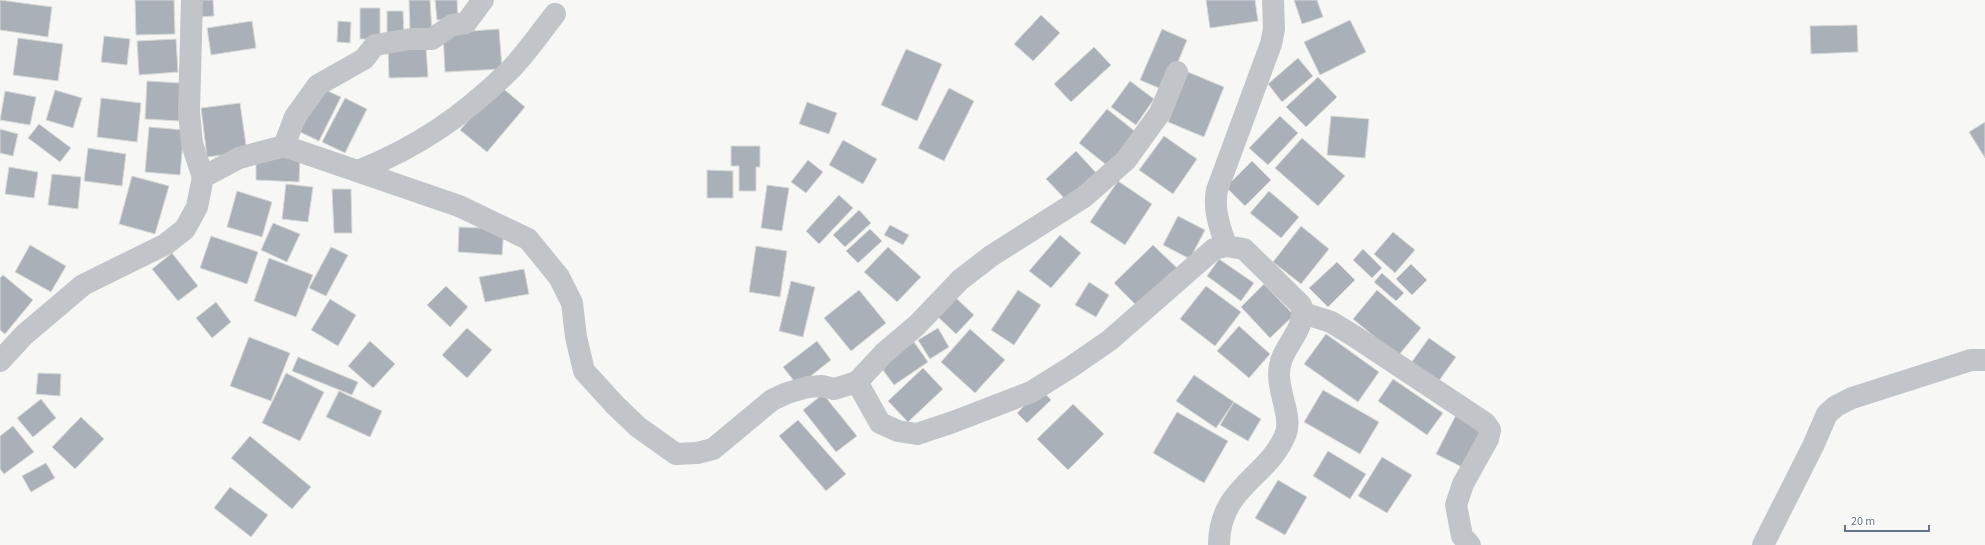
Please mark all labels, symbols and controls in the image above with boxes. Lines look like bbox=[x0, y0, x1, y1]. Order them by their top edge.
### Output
scale bar bbox=[1845, 507, 1929, 533]
text: 20 m bbox=[1851, 513, 1875, 530]

